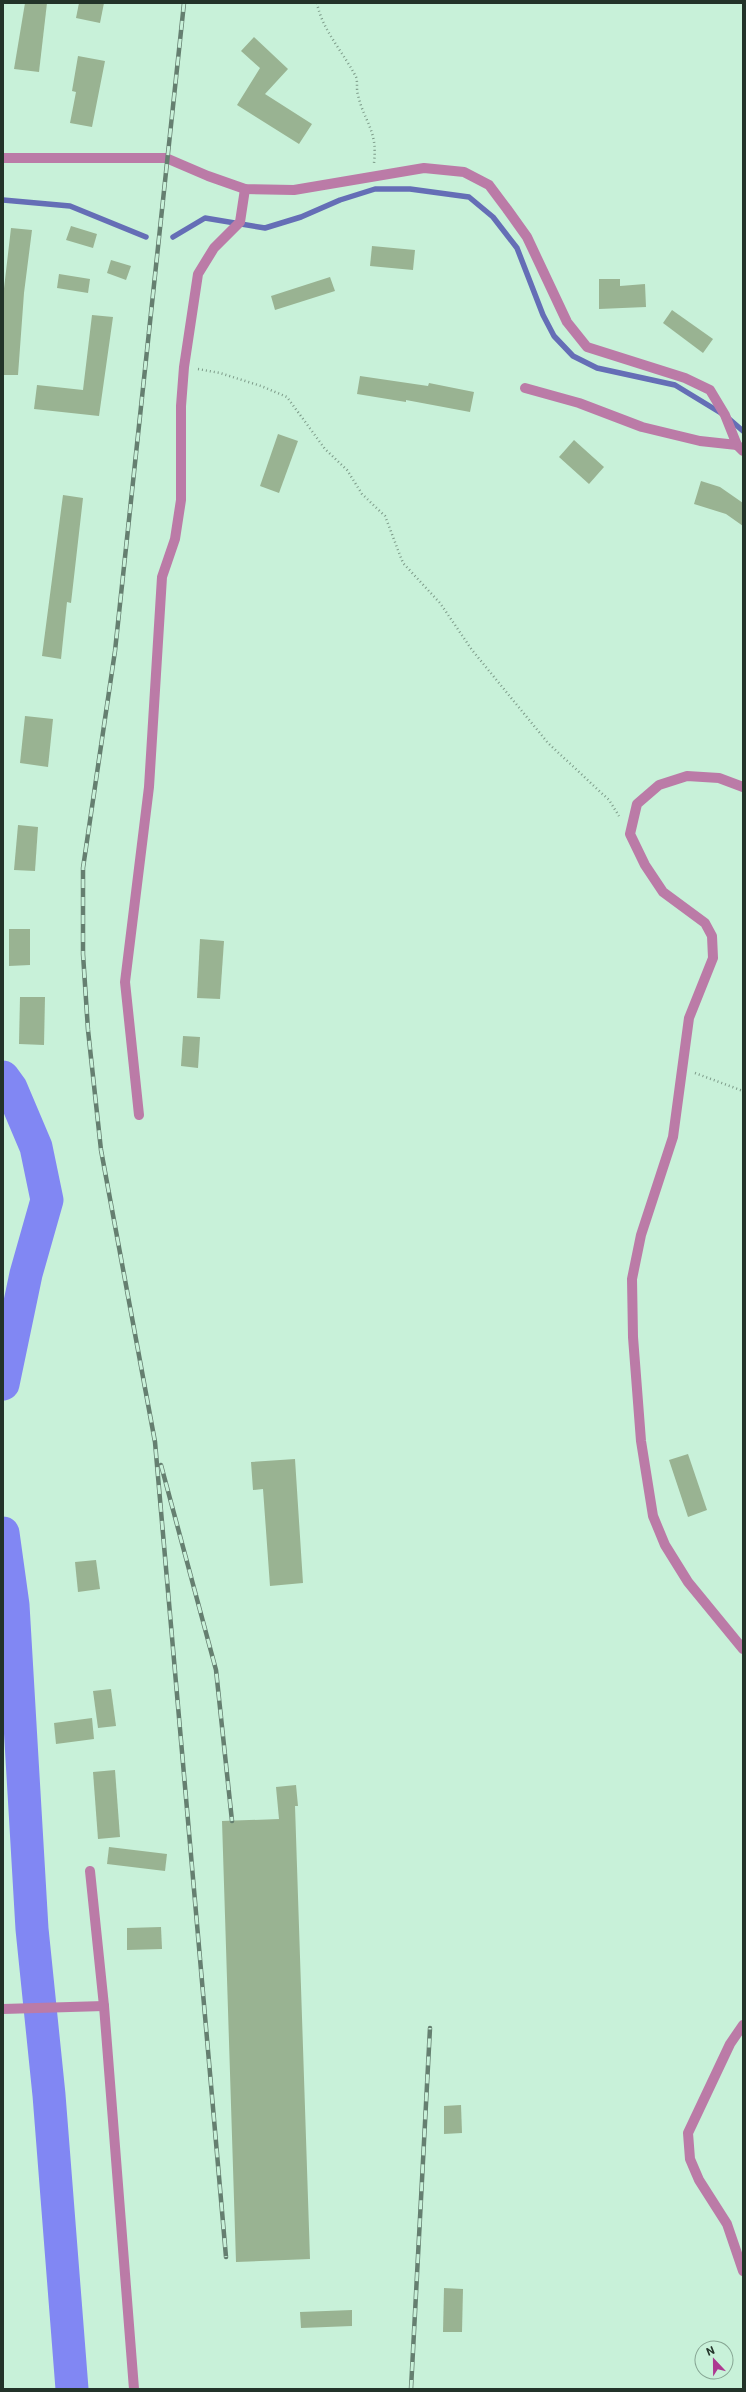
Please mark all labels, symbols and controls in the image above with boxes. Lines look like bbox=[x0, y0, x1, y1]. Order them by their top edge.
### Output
north arrow bbox=[694, 2340, 734, 2380]
text: N bbox=[704, 2344, 717, 2359]

